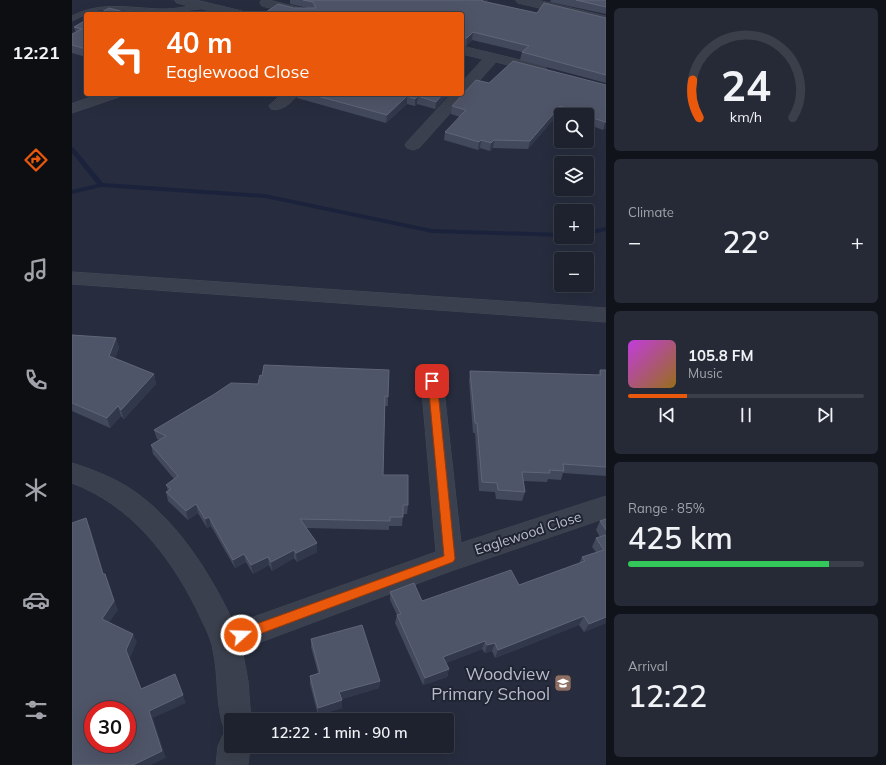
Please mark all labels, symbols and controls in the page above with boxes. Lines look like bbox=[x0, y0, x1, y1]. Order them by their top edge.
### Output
text: 40 m bbox=[166, 25, 232, 60]
icon: left bbox=[100, 28, 152, 80]
text: 12:21 bbox=[12, 41, 60, 64]
text: 24 bbox=[721, 59, 771, 111]
text: Eaglewood Close bbox=[166, 60, 309, 83]
text: km/h bbox=[730, 107, 762, 125]
map controls bbox=[554, 108, 594, 292]
button: search bbox=[554, 108, 594, 148]
icon: directions bbox=[22, 146, 50, 174]
button: layers bbox=[554, 156, 594, 196]
button: + bbox=[554, 204, 594, 244]
text: Climate bbox=[628, 204, 674, 220]
text: 22° bbox=[722, 223, 770, 261]
text: − bbox=[628, 228, 641, 256]
text: + bbox=[851, 228, 864, 256]
button: − bbox=[554, 252, 594, 292]
icon: music bbox=[22, 256, 50, 284]
text: 105.8 FM bbox=[688, 346, 753, 365]
pin bbox=[415, 364, 449, 398]
text: Music bbox=[688, 365, 723, 381]
icon: phone bbox=[22, 366, 50, 394]
icon: arrive bbox=[421, 370, 443, 392]
icon: previous bbox=[656, 404, 678, 426]
icon: pause bbox=[735, 404, 757, 426]
icon: next bbox=[814, 404, 836, 426]
icon: climate bbox=[22, 476, 50, 504]
text: Range · 85% bbox=[628, 500, 705, 516]
street label: Eaglewood Close bbox=[472, 507, 584, 559]
text: 425 km bbox=[628, 519, 733, 557]
icon: car bbox=[22, 586, 50, 614]
position arrow bbox=[220, 614, 262, 656]
text: Arrival bbox=[628, 658, 668, 674]
place label: Woodview Primary School bbox=[431, 663, 550, 705]
school or university icon: Woodview Primary School bbox=[553, 673, 573, 693]
text: 12:22 bbox=[628, 677, 707, 715]
icon: filters bbox=[22, 696, 50, 724]
speed limit sign: 30 bbox=[84, 701, 136, 753]
text: 12:22 · 1 min · 90 m bbox=[270, 723, 408, 742]

